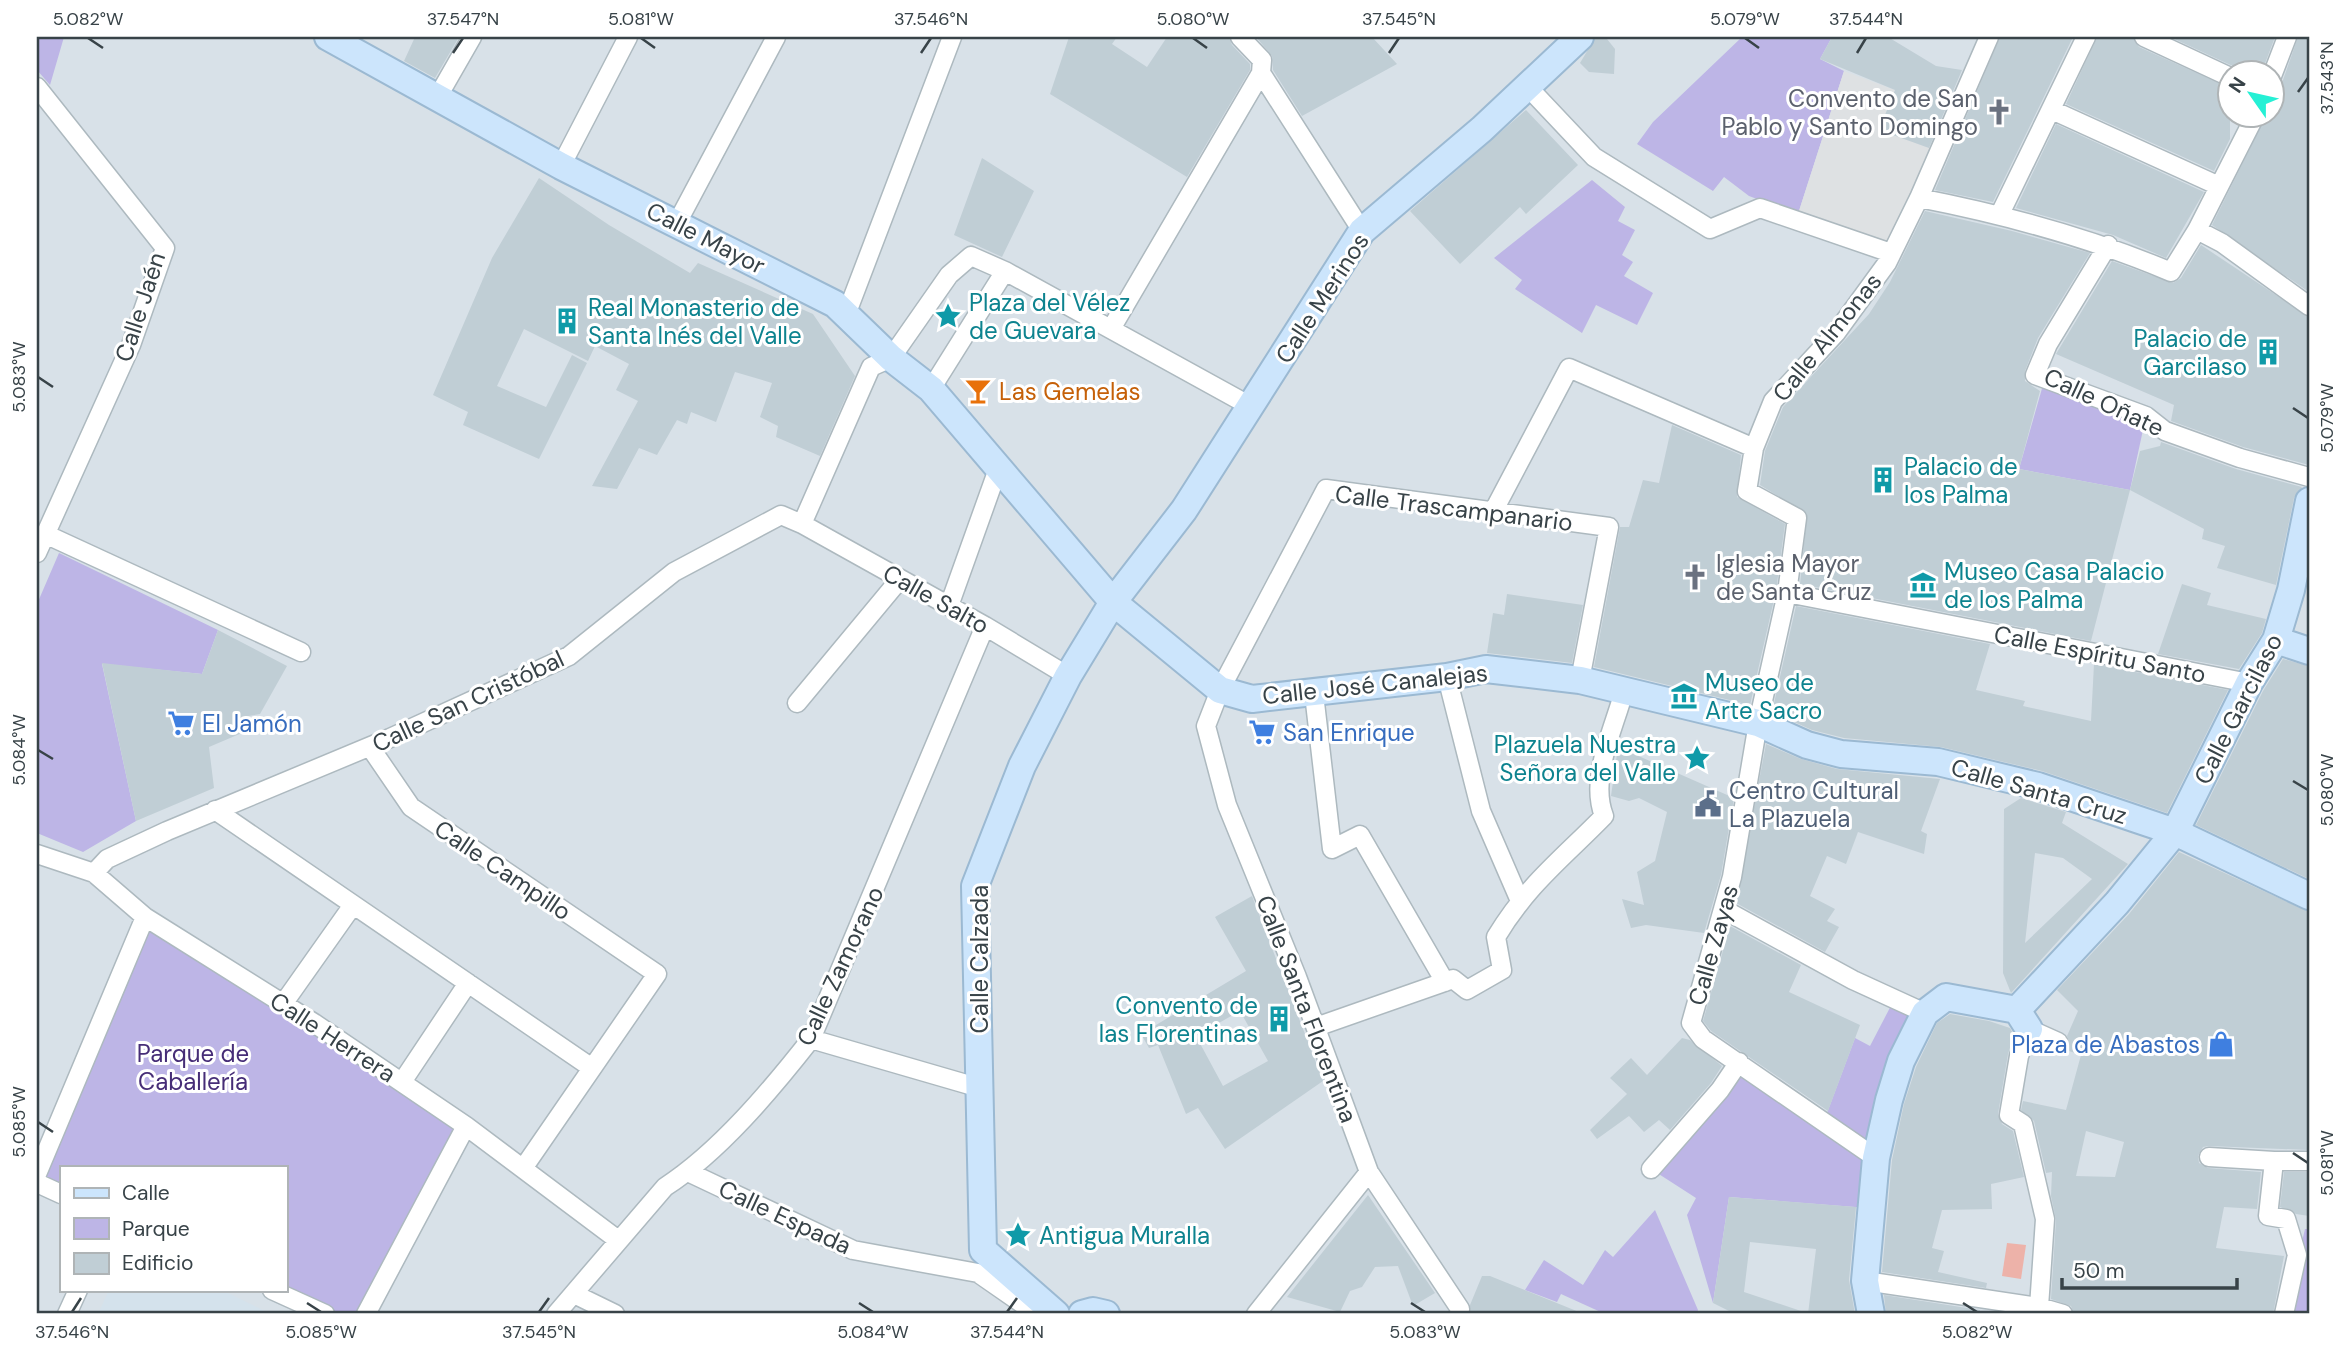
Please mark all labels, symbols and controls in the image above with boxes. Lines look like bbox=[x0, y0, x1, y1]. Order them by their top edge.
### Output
text: 5.082°W bbox=[53, 7, 123, 31]
text: 37.547°N bbox=[427, 7, 499, 31]
text: 5.081°W bbox=[608, 7, 674, 31]
text: 37.546°N bbox=[894, 7, 968, 31]
text: 5.080°W bbox=[1157, 7, 1230, 31]
text: 37.545°N bbox=[1362, 7, 1436, 31]
text: 5.079°W bbox=[1710, 7, 1780, 31]
text: 37.544°N bbox=[1829, 7, 1903, 31]
text: 37.543°N bbox=[2315, 41, 2339, 115]
north arrow bbox=[2216, 60, 2286, 130]
text: N bbox=[2223, 72, 2252, 98]
place label: Convento de San Pablo y Santo Domingo bbox=[1722, 83, 1978, 142]
church icon: Convento de San Pablo y Santo Domingo bbox=[1984, 97, 2014, 127]
street label: Calle Mayor bbox=[641, 195, 771, 281]
street label: Calle Merinos bbox=[1268, 227, 1376, 369]
street label: Calle Jaén bbox=[108, 248, 172, 366]
street label: Calle Almonas bbox=[1766, 266, 1888, 408]
place label: Plaza del Vélez de Guevara bbox=[969, 287, 1130, 346]
place label: Real Monasterio de Santa Inés del Valle bbox=[588, 292, 802, 351]
place icon: Plaza del Vélez de Guevara bbox=[933, 301, 963, 331]
building icon: Real Monasterio de Santa Inés del Valle bbox=[552, 306, 582, 336]
place label: Palacio de Garcilaso bbox=[2133, 323, 2247, 382]
building icon: Palacio de Garcilaso bbox=[2253, 337, 2283, 367]
text: 5.083°W bbox=[7, 341, 31, 413]
street label: Calle Oñate bbox=[2039, 361, 2169, 443]
bar icon: Las Gemelas bbox=[963, 376, 993, 406]
place label: Las Gemelas bbox=[999, 376, 1140, 407]
text: 5.079°W bbox=[2315, 383, 2339, 453]
place label: Palacio de los Palma bbox=[1904, 451, 2018, 510]
building icon: Palacio de los Palma bbox=[1868, 465, 1898, 495]
street label: Calle Trascampanario bbox=[1333, 478, 1575, 538]
place label: Iglesia Mayor de Santa Cruz bbox=[1716, 548, 1872, 607]
place label: Museo Casa Palacio de los Palma bbox=[1944, 556, 2165, 615]
street label: Calle Salto bbox=[877, 557, 995, 641]
church icon: Iglesia Mayor de Santa Cruz bbox=[1680, 562, 1710, 592]
museum icon: Museo Casa Palacio de los Palma bbox=[1908, 570, 1938, 600]
street label: Calle Espíritu Santo bbox=[1991, 618, 2209, 690]
street label: Calle Garcilaso bbox=[2187, 629, 2289, 789]
street label: Calle San Cristóbal bbox=[367, 643, 569, 759]
street label: Calle José Canalejas bbox=[1261, 657, 1489, 711]
place label: Museo de Arte Sacro bbox=[1705, 667, 1822, 726]
museum icon: Museo de Arte Sacro bbox=[1669, 681, 1699, 711]
supermarket icon: El Jamón bbox=[166, 708, 196, 738]
place label: El Jamón bbox=[202, 708, 302, 739]
text: 5.084°W bbox=[7, 714, 31, 786]
supermarket icon: San Enrique bbox=[1247, 717, 1277, 747]
place label: San Enrique bbox=[1283, 717, 1415, 748]
place label: Plazuela Nuestra Señora del Valle bbox=[1494, 729, 1676, 788]
place icon: Plazuela Nuestra Señora del Valle bbox=[1682, 743, 1712, 773]
street label: Calle Santa Cruz bbox=[1948, 751, 2130, 831]
text: 5.080°W bbox=[2315, 754, 2339, 827]
place label: Centro Cultural La Plazuela bbox=[1729, 775, 1899, 834]
public building icon: Centro Cultural La Plazuela bbox=[1693, 789, 1723, 819]
street label: Calle Campillo bbox=[429, 813, 577, 927]
street label: Calle Zamorano bbox=[789, 881, 891, 1051]
street label: Calle Zayas bbox=[1681, 881, 1745, 1009]
street label: Calle Calzada bbox=[964, 885, 995, 1033]
street label: Calle Santa Florentina bbox=[1249, 891, 1365, 1127]
street label: Calle Herrera bbox=[264, 985, 402, 1089]
place label: Convento de las Florentinas bbox=[1099, 990, 1258, 1049]
building icon: Convento de las Florentinas bbox=[1264, 1004, 1294, 1034]
place label: Plaza de Abastos bbox=[2011, 1029, 2200, 1060]
shop icon: Plaza de Abastos bbox=[2206, 1029, 2236, 1059]
park label: Parque de Caballería bbox=[137, 1038, 249, 1097]
text: 5.085°W bbox=[7, 1086, 31, 1158]
text: 5.081°W bbox=[2315, 1130, 2339, 1196]
legend bbox=[60, 1166, 287, 1292]
street label: Calle Espada bbox=[714, 1173, 856, 1261]
text: Calle bbox=[122, 1179, 170, 1207]
text: Parque bbox=[122, 1215, 190, 1243]
place icon: Antigua Muralla bbox=[1003, 1220, 1033, 1250]
place label: Antigua Muralla bbox=[1039, 1220, 1210, 1251]
scale bar bbox=[2062, 1246, 2238, 1290]
text: Edificio bbox=[122, 1249, 193, 1277]
text: 50 m bbox=[2073, 1257, 2124, 1285]
text: 37.546°N bbox=[35, 1320, 109, 1344]
text: 5.085°W bbox=[285, 1320, 357, 1344]
text: 37.545°N bbox=[502, 1320, 576, 1344]
text: 5.084°W bbox=[837, 1320, 909, 1344]
text: 37.544°N bbox=[970, 1320, 1044, 1344]
text: 5.083°W bbox=[1389, 1320, 1461, 1344]
text: 5.082°W bbox=[1942, 1320, 2012, 1344]

